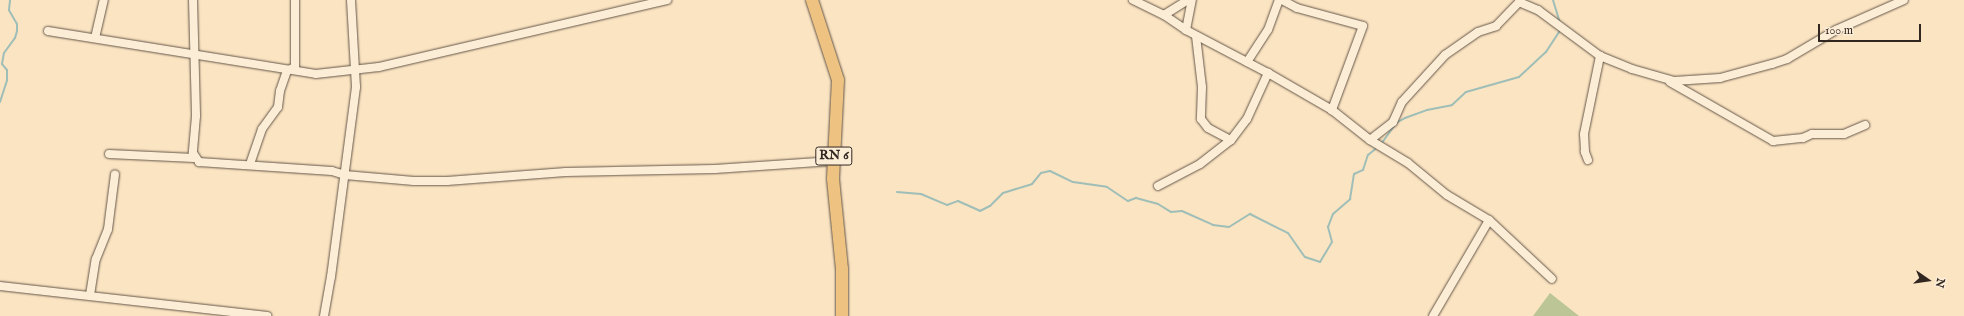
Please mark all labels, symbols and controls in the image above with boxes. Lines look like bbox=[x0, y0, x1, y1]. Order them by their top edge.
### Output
scale bar bbox=[1820, 16, 1923, 42]
text: 100 m bbox=[1825, 23, 1853, 38]
road number: RN 6 bbox=[815, 145, 853, 167]
north arrow bbox=[1908, 260, 1948, 300]
text: N bbox=[1932, 276, 1948, 289]

